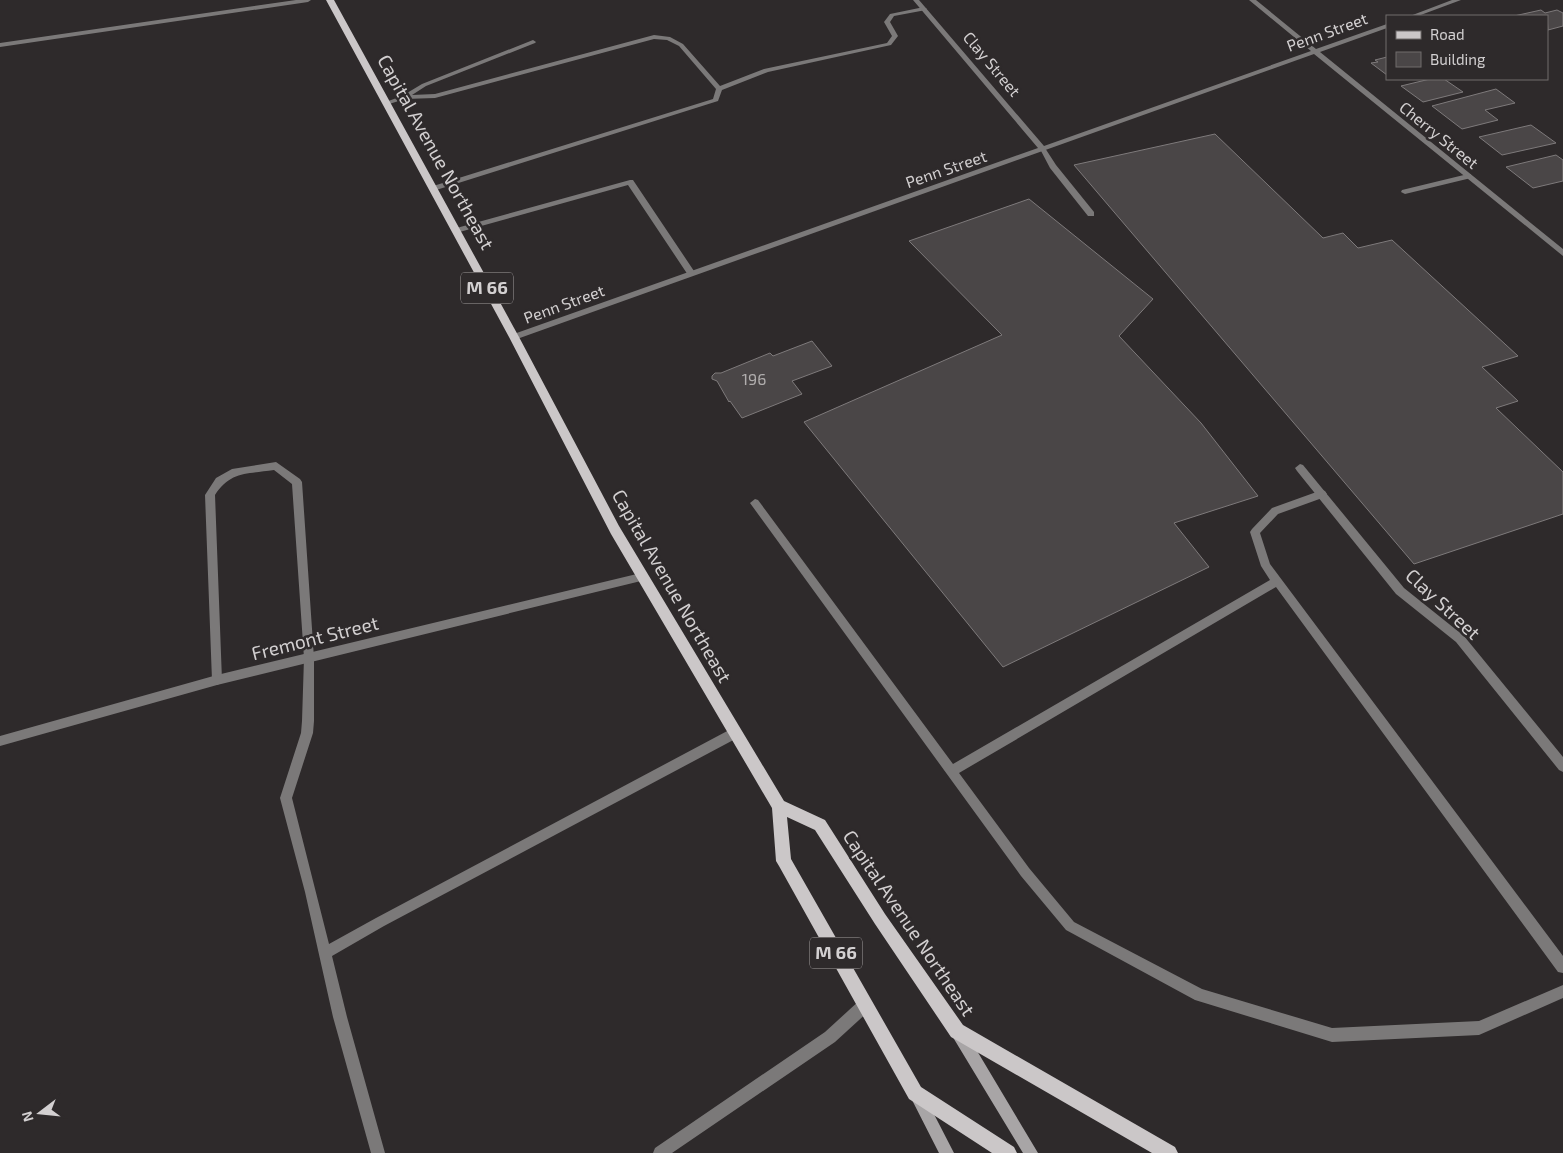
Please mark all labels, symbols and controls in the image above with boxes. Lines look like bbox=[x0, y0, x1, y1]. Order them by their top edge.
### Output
street label: Penn Street bbox=[1284, 8, 1370, 55]
legend bbox=[1386, 15, 1548, 80]
text: Road bbox=[1430, 25, 1465, 43]
street label: Clay Street bbox=[960, 27, 1025, 100]
street label: Capital Avenue Northeast bbox=[373, 50, 500, 253]
text: Building bbox=[1430, 50, 1486, 68]
street label: Cherry Street bbox=[1396, 97, 1483, 172]
street label: Penn Street bbox=[903, 146, 989, 191]
road number: M 66 bbox=[461, 272, 513, 304]
street label: Penn Street bbox=[521, 280, 607, 327]
house number: 196 bbox=[742, 369, 766, 388]
street label: Capital Avenue Northeast bbox=[608, 485, 737, 686]
street label: Clay Street bbox=[1401, 563, 1485, 644]
street label: Fremont Street bbox=[249, 611, 381, 664]
street label: Capital Avenue Northeast bbox=[839, 825, 980, 1020]
road number: M 66 bbox=[810, 938, 862, 968]
north arrow bbox=[15, 1088, 65, 1138]
text: N bbox=[17, 1110, 37, 1124]

